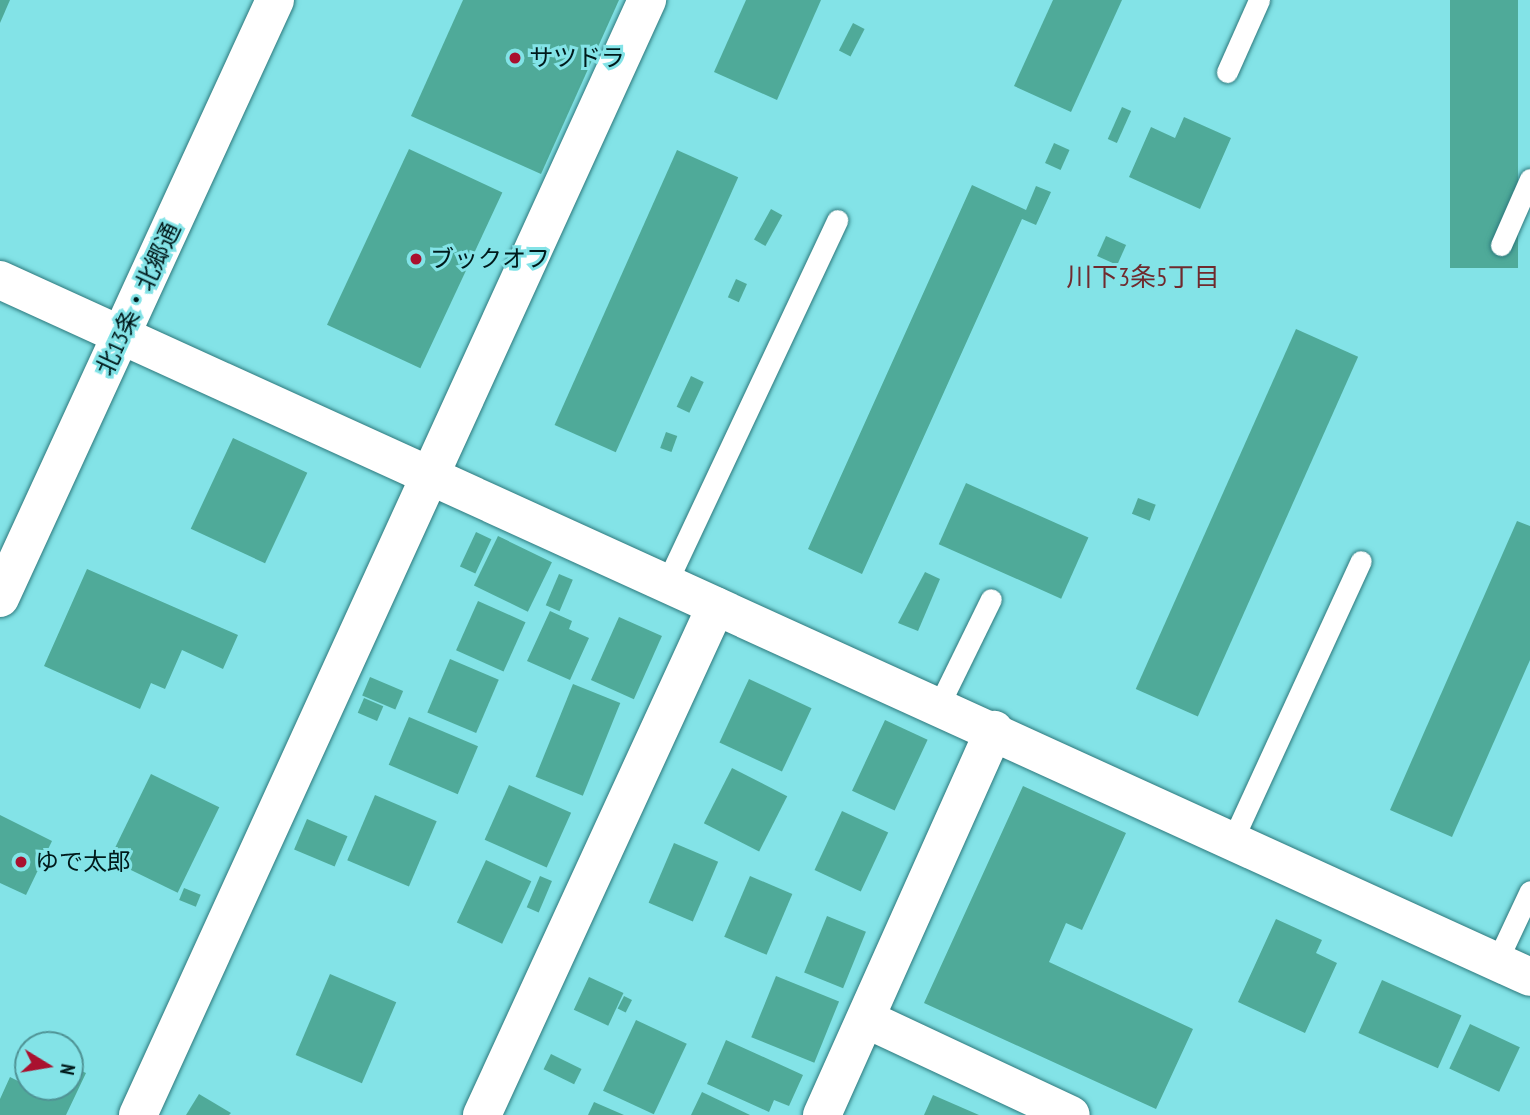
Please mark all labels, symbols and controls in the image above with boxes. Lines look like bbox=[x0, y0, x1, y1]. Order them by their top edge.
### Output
place label: サツドラ bbox=[529, 44, 625, 72]
marker: サツドラ bbox=[507, 50, 523, 66]
street label: 北13条・北郷通 bbox=[90, 218, 186, 380]
place label: ブックオフ bbox=[430, 245, 550, 273]
marker: ブックオフ bbox=[408, 251, 424, 267]
district label: 川下3条5丁目 bbox=[1066, 261, 1220, 293]
place label: ゆで太郎 bbox=[35, 848, 131, 876]
marker: ゆで太郎 bbox=[13, 854, 29, 870]
north arrow bbox=[14, 1031, 84, 1101]
text: N bbox=[55, 1062, 80, 1077]

